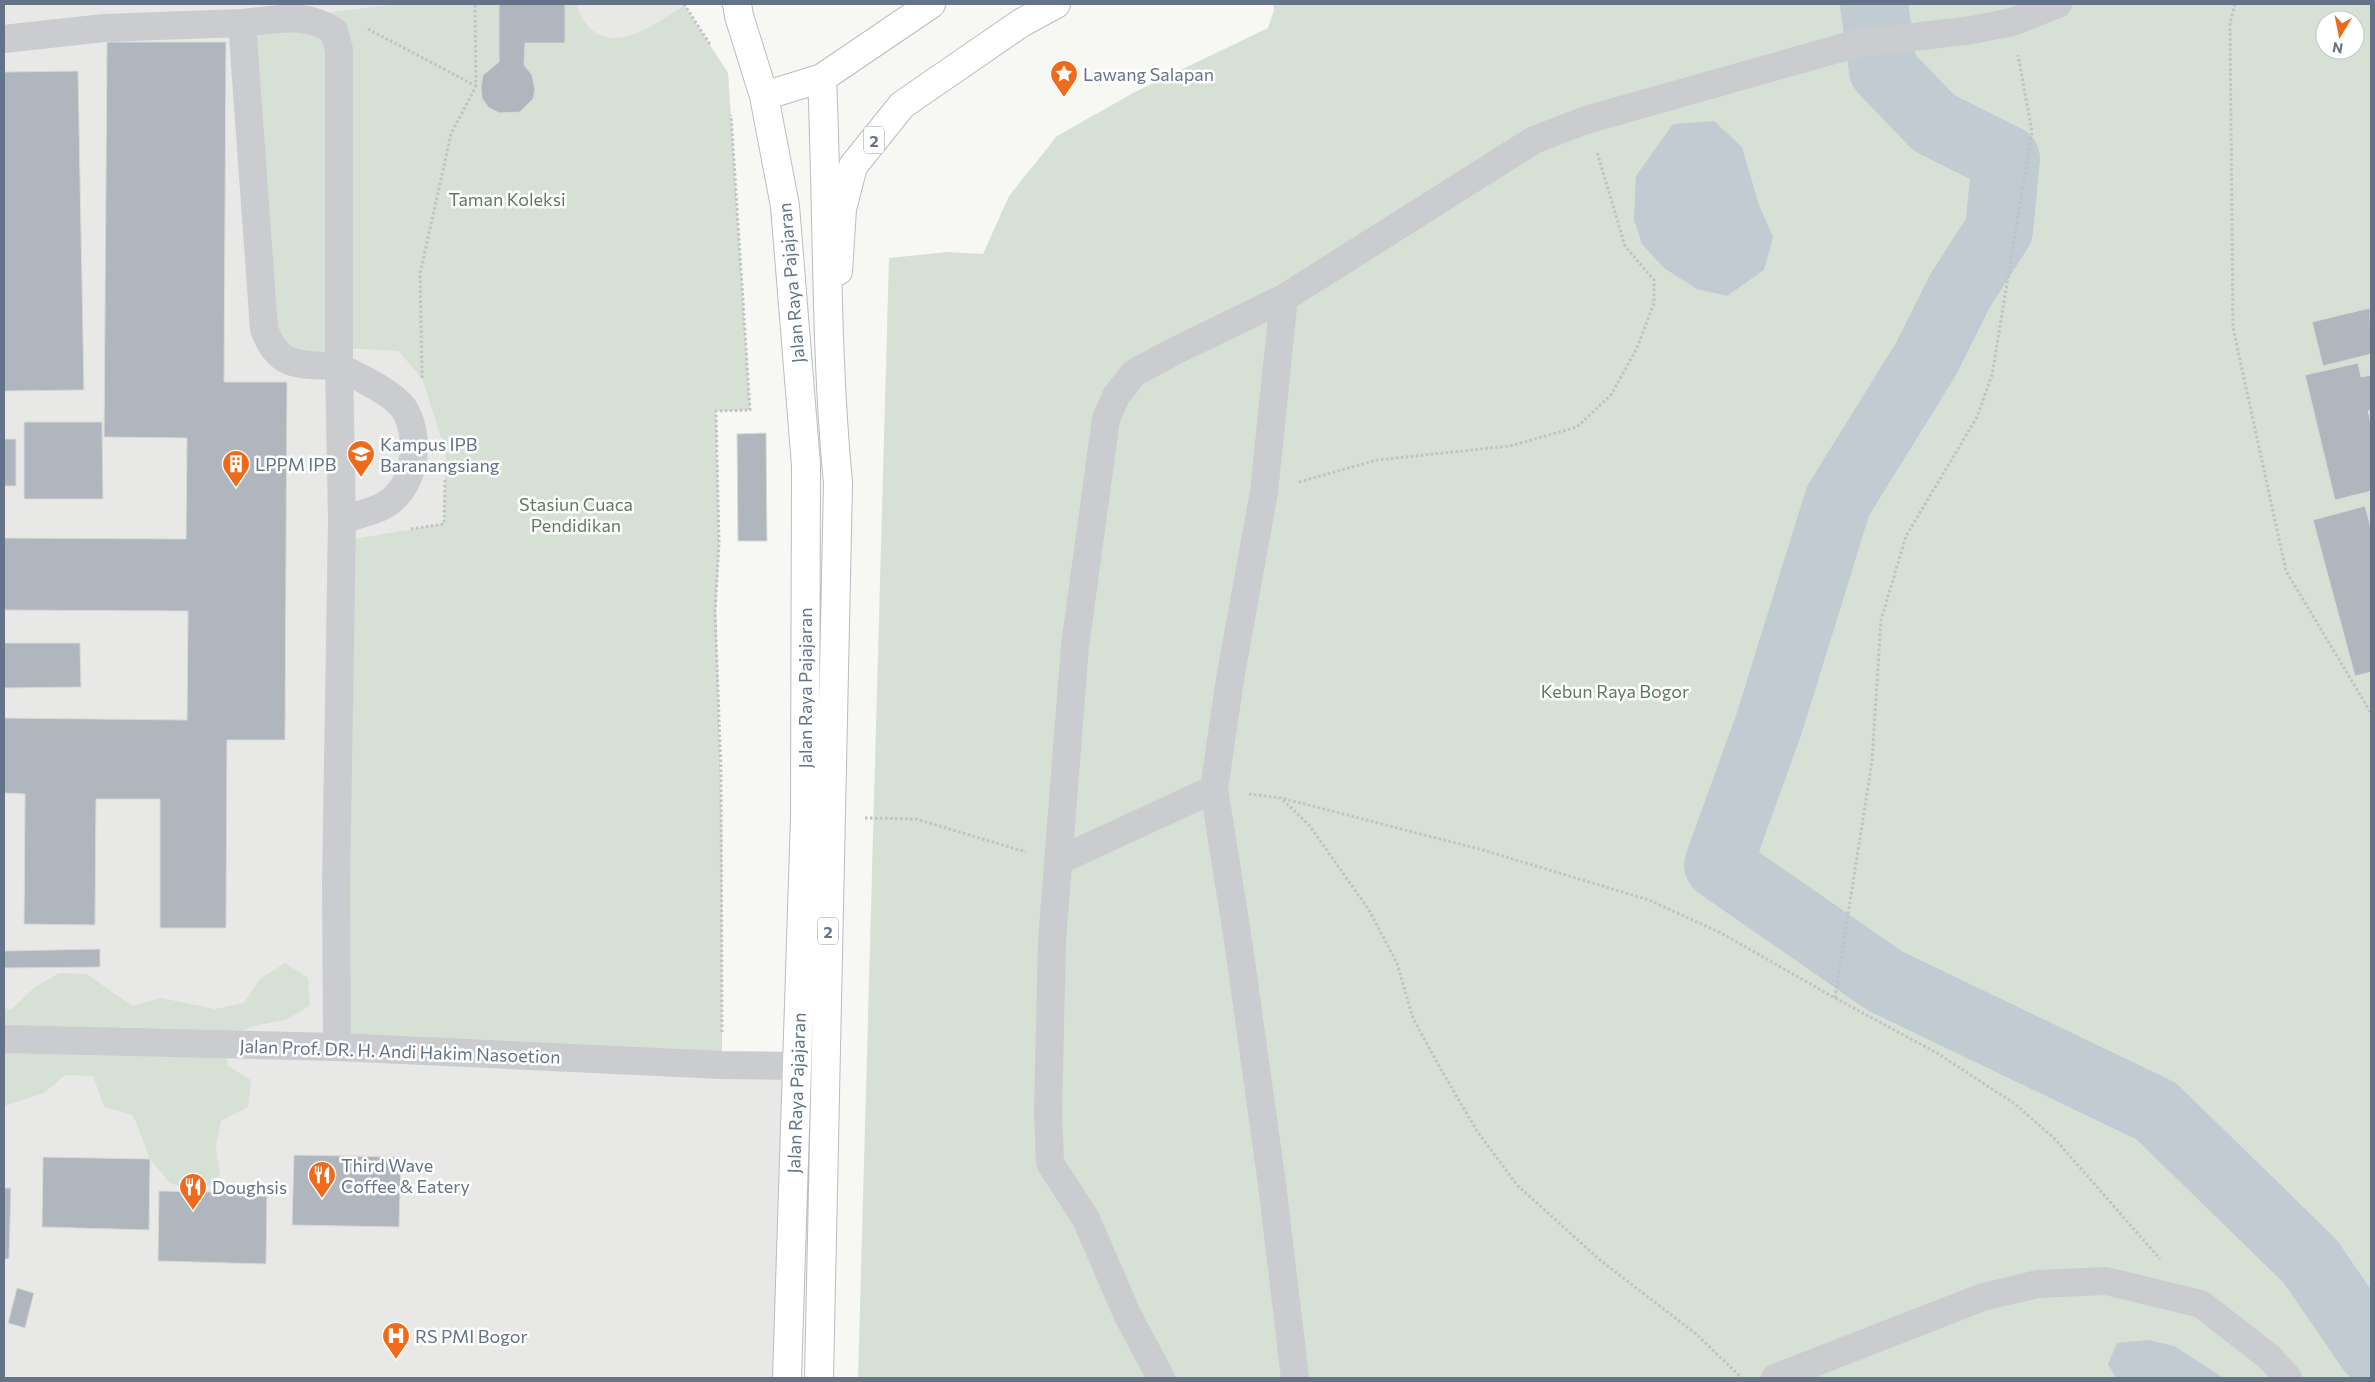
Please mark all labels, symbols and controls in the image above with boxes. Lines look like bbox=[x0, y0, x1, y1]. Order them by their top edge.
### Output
north arrow bbox=[2315, 10, 2365, 60]
text: N bbox=[2331, 39, 2344, 58]
place icon: Lawang Salapan bbox=[1049, 59, 1079, 98]
place label: Lawang Salapan bbox=[1083, 63, 1214, 85]
road number: 2 bbox=[864, 126, 884, 154]
park label: Taman Koleksi bbox=[448, 188, 566, 210]
street label: Jalan Raya Pajajaran bbox=[773, 202, 809, 364]
place label: Kampus IPB Baranangsiang bbox=[380, 433, 500, 476]
school or university icon: Kampus IPB Baranangsiang bbox=[346, 439, 376, 478]
building icon: LPPM IPB bbox=[221, 449, 251, 488]
place label: LPPM IPB bbox=[255, 453, 336, 475]
park label: Stasiun Cuaca Pendidikan bbox=[519, 493, 633, 536]
street label: Jalan Raya Pajajaran bbox=[794, 607, 816, 769]
park label: Kebun Raya Bogor bbox=[1541, 680, 1689, 702]
road number: 2 bbox=[818, 918, 838, 944]
street label: Jalan Raya Pajajaran bbox=[782, 1012, 810, 1174]
street label: Jalan Prof. DR. H. Andi Hakim Nasoetion bbox=[239, 1034, 561, 1068]
place label: Third Wave Coffee & Eatery bbox=[341, 1154, 470, 1197]
restaurant icon: Third Wave Coffee & Eatery bbox=[307, 1160, 337, 1199]
restaurant icon: Doughsis bbox=[178, 1172, 208, 1211]
place label: Doughsis bbox=[212, 1176, 287, 1198]
hospital icon: RS PMI Bogor bbox=[381, 1321, 411, 1360]
place label: RS PMI Bogor bbox=[415, 1325, 528, 1347]

